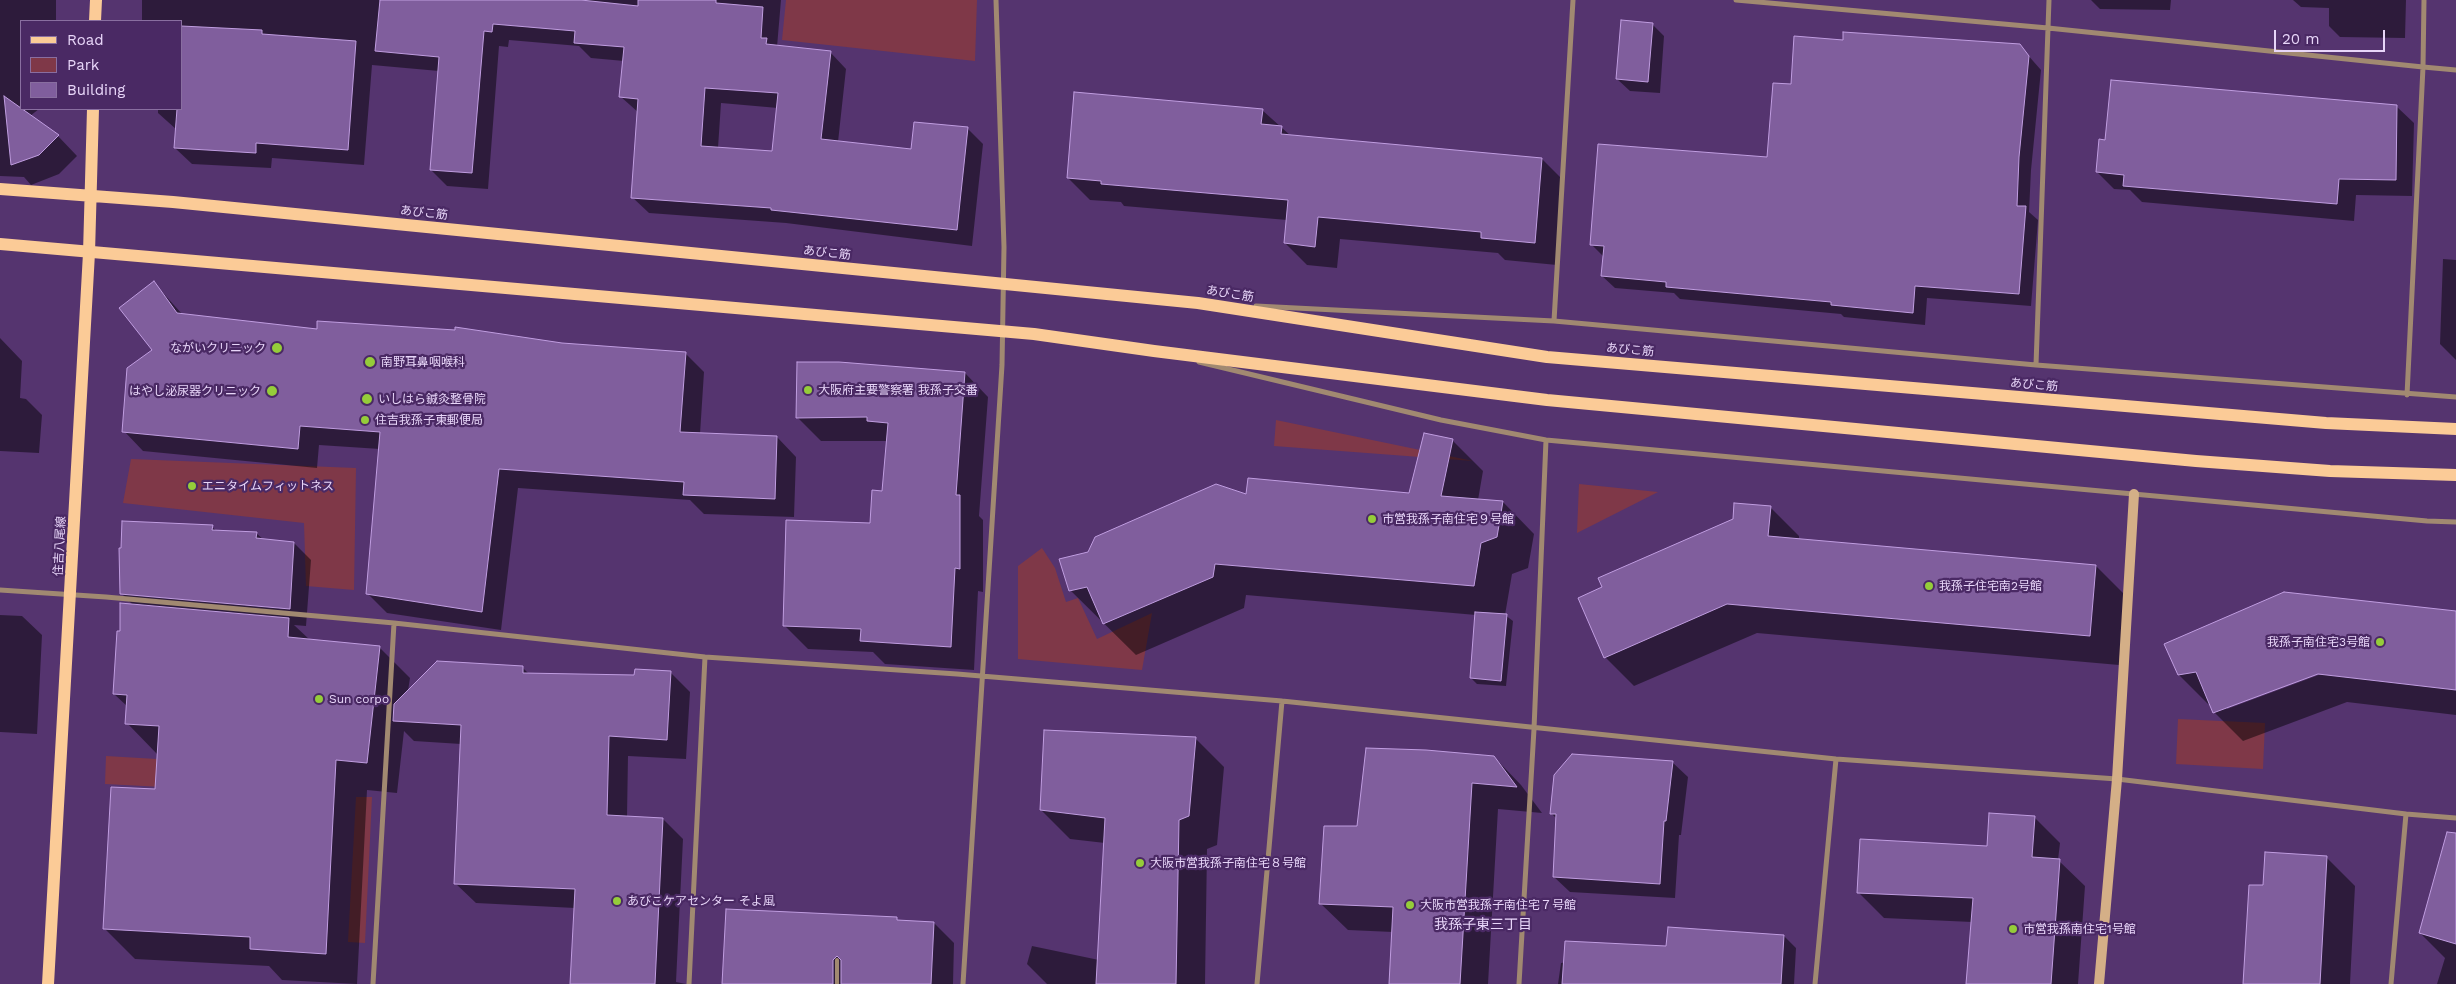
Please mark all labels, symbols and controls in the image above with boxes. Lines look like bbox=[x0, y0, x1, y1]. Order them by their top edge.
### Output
legend bbox=[20, 20, 182, 110]
scale bar bbox=[2276, 20, 2387, 52]
text: 20 m bbox=[2282, 30, 2320, 48]
text: Road bbox=[67, 31, 104, 49]
text: Park bbox=[67, 56, 99, 74]
text: Building bbox=[67, 81, 125, 99]
street label: あびこ筋 bbox=[399, 203, 449, 223]
street label: あびこ筋 bbox=[802, 243, 852, 263]
street label: あびこ筋 bbox=[1205, 283, 1255, 305]
place label: ながいクリニック bbox=[170, 341, 266, 355]
marker: ながいクリニック bbox=[270, 341, 284, 355]
street label: あびこ筋 bbox=[1605, 341, 1655, 359]
marker: 南野耳鼻咽喉科 bbox=[363, 355, 377, 369]
place label: 南野耳鼻咽喉科 bbox=[381, 355, 465, 369]
street label: あびこ筋 bbox=[2009, 376, 2059, 394]
place label: 大阪府主要警察署 我孫子交番 bbox=[818, 383, 978, 397]
place label: はやし泌尿器クリニック bbox=[129, 384, 261, 398]
marker: はやし泌尿器クリニック bbox=[265, 384, 279, 398]
marker: 大阪府主要警察署 我孫子交番 bbox=[802, 384, 814, 396]
marker: いしはら鍼灸整骨院 bbox=[360, 392, 374, 406]
place label: いしはら鍼灸整骨院 bbox=[378, 392, 486, 406]
place label: 住吉我孫子東郵便局 bbox=[375, 413, 483, 427]
marker: 住吉我孫子東郵便局 bbox=[359, 414, 371, 426]
place label: エニタイムフィットネス bbox=[202, 479, 334, 493]
marker: エニタイムフィットネス bbox=[186, 480, 198, 492]
place label: 市営我孫子南住宅９号館 bbox=[1382, 512, 1514, 526]
marker: 市営我孫子南住宅９号館 bbox=[1366, 513, 1378, 525]
street label: 住吉八尾線 bbox=[51, 516, 69, 576]
place label: 我孫子住宅南2号館 bbox=[1939, 579, 2042, 593]
marker: 我孫子住宅南2号館 bbox=[1923, 580, 1935, 592]
place label: 我孫子南住宅3号館 bbox=[2267, 635, 2370, 649]
marker: 我孫子南住宅3号館 bbox=[2374, 636, 2386, 648]
place label: Sun corpo bbox=[329, 692, 389, 706]
marker: Sun corpo bbox=[313, 693, 325, 705]
place label: 大阪市営我孫子南住宅８号館 bbox=[1150, 856, 1306, 870]
marker: 大阪市営我孫子南住宅８号館 bbox=[1134, 857, 1146, 869]
place label: あびこケアセンター そよ風 bbox=[627, 894, 775, 908]
marker: あびこケアセンター そよ風 bbox=[611, 895, 623, 907]
place label: 大阪市営我孫子南住宅７号館 bbox=[1420, 898, 1576, 912]
marker: 大阪市営我孫子南住宅７号館 bbox=[1404, 899, 1416, 911]
district label: 我孫子東三丁目 bbox=[1434, 917, 1532, 933]
place label: 市営我孫南住宅1号館 bbox=[2023, 922, 2136, 936]
marker: 市営我孫南住宅1号館 bbox=[2007, 923, 2019, 935]

